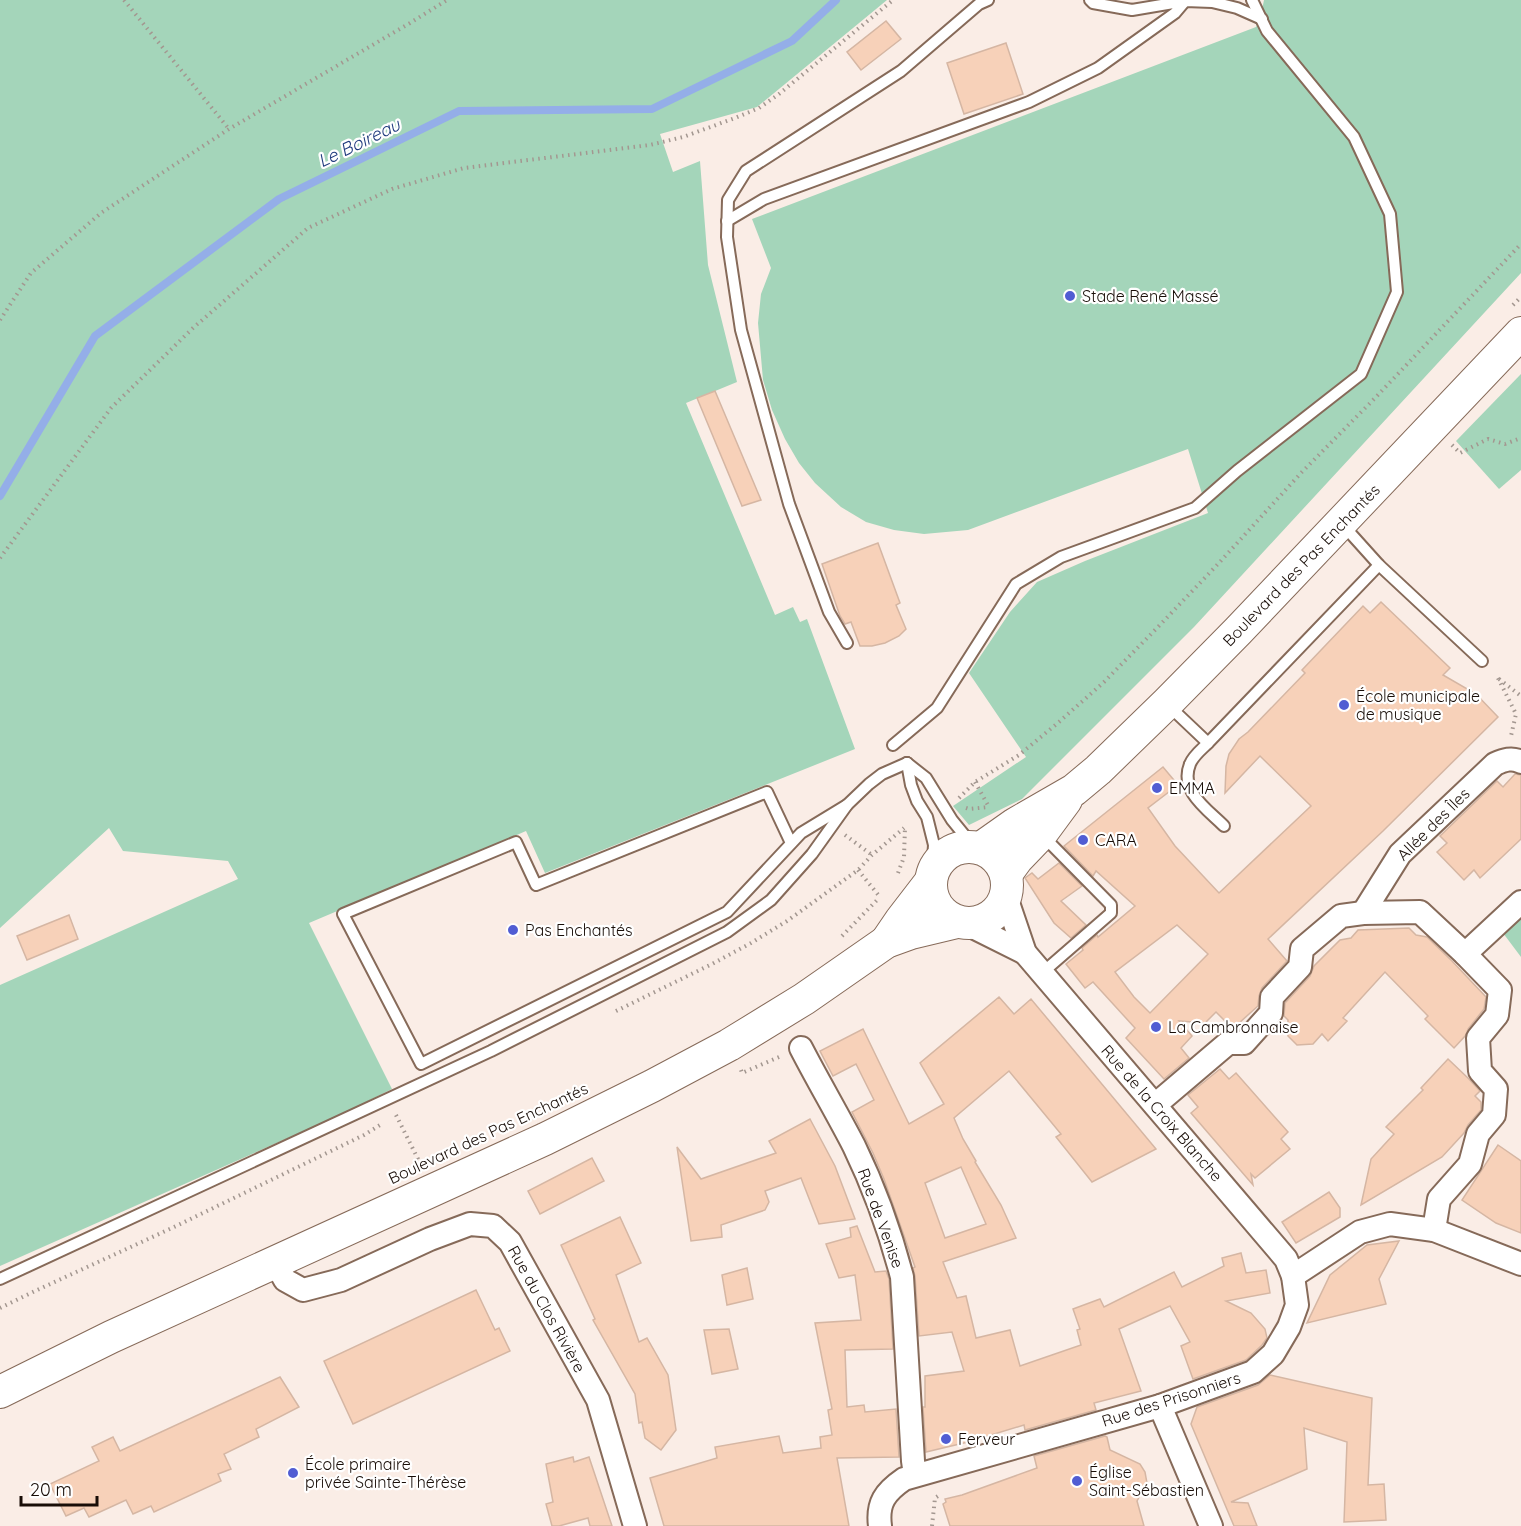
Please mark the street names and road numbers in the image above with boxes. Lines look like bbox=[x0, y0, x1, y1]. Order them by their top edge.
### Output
street label: Boulevard des Pas Enchantés bbox=[1218, 480, 1384, 650]
street label: Allée des Îles bbox=[1392, 783, 1474, 865]
street label: Rue de la Croix Blanche bbox=[1097, 1040, 1227, 1186]
street label: Boulevard des Pas Enchantés bbox=[385, 1078, 591, 1188]
street label: Rue de Venise bbox=[854, 1165, 908, 1271]
street label: Rue du Clos Rivière bbox=[504, 1242, 590, 1376]
street label: Rue des Prisonniers bbox=[1099, 1367, 1243, 1431]

